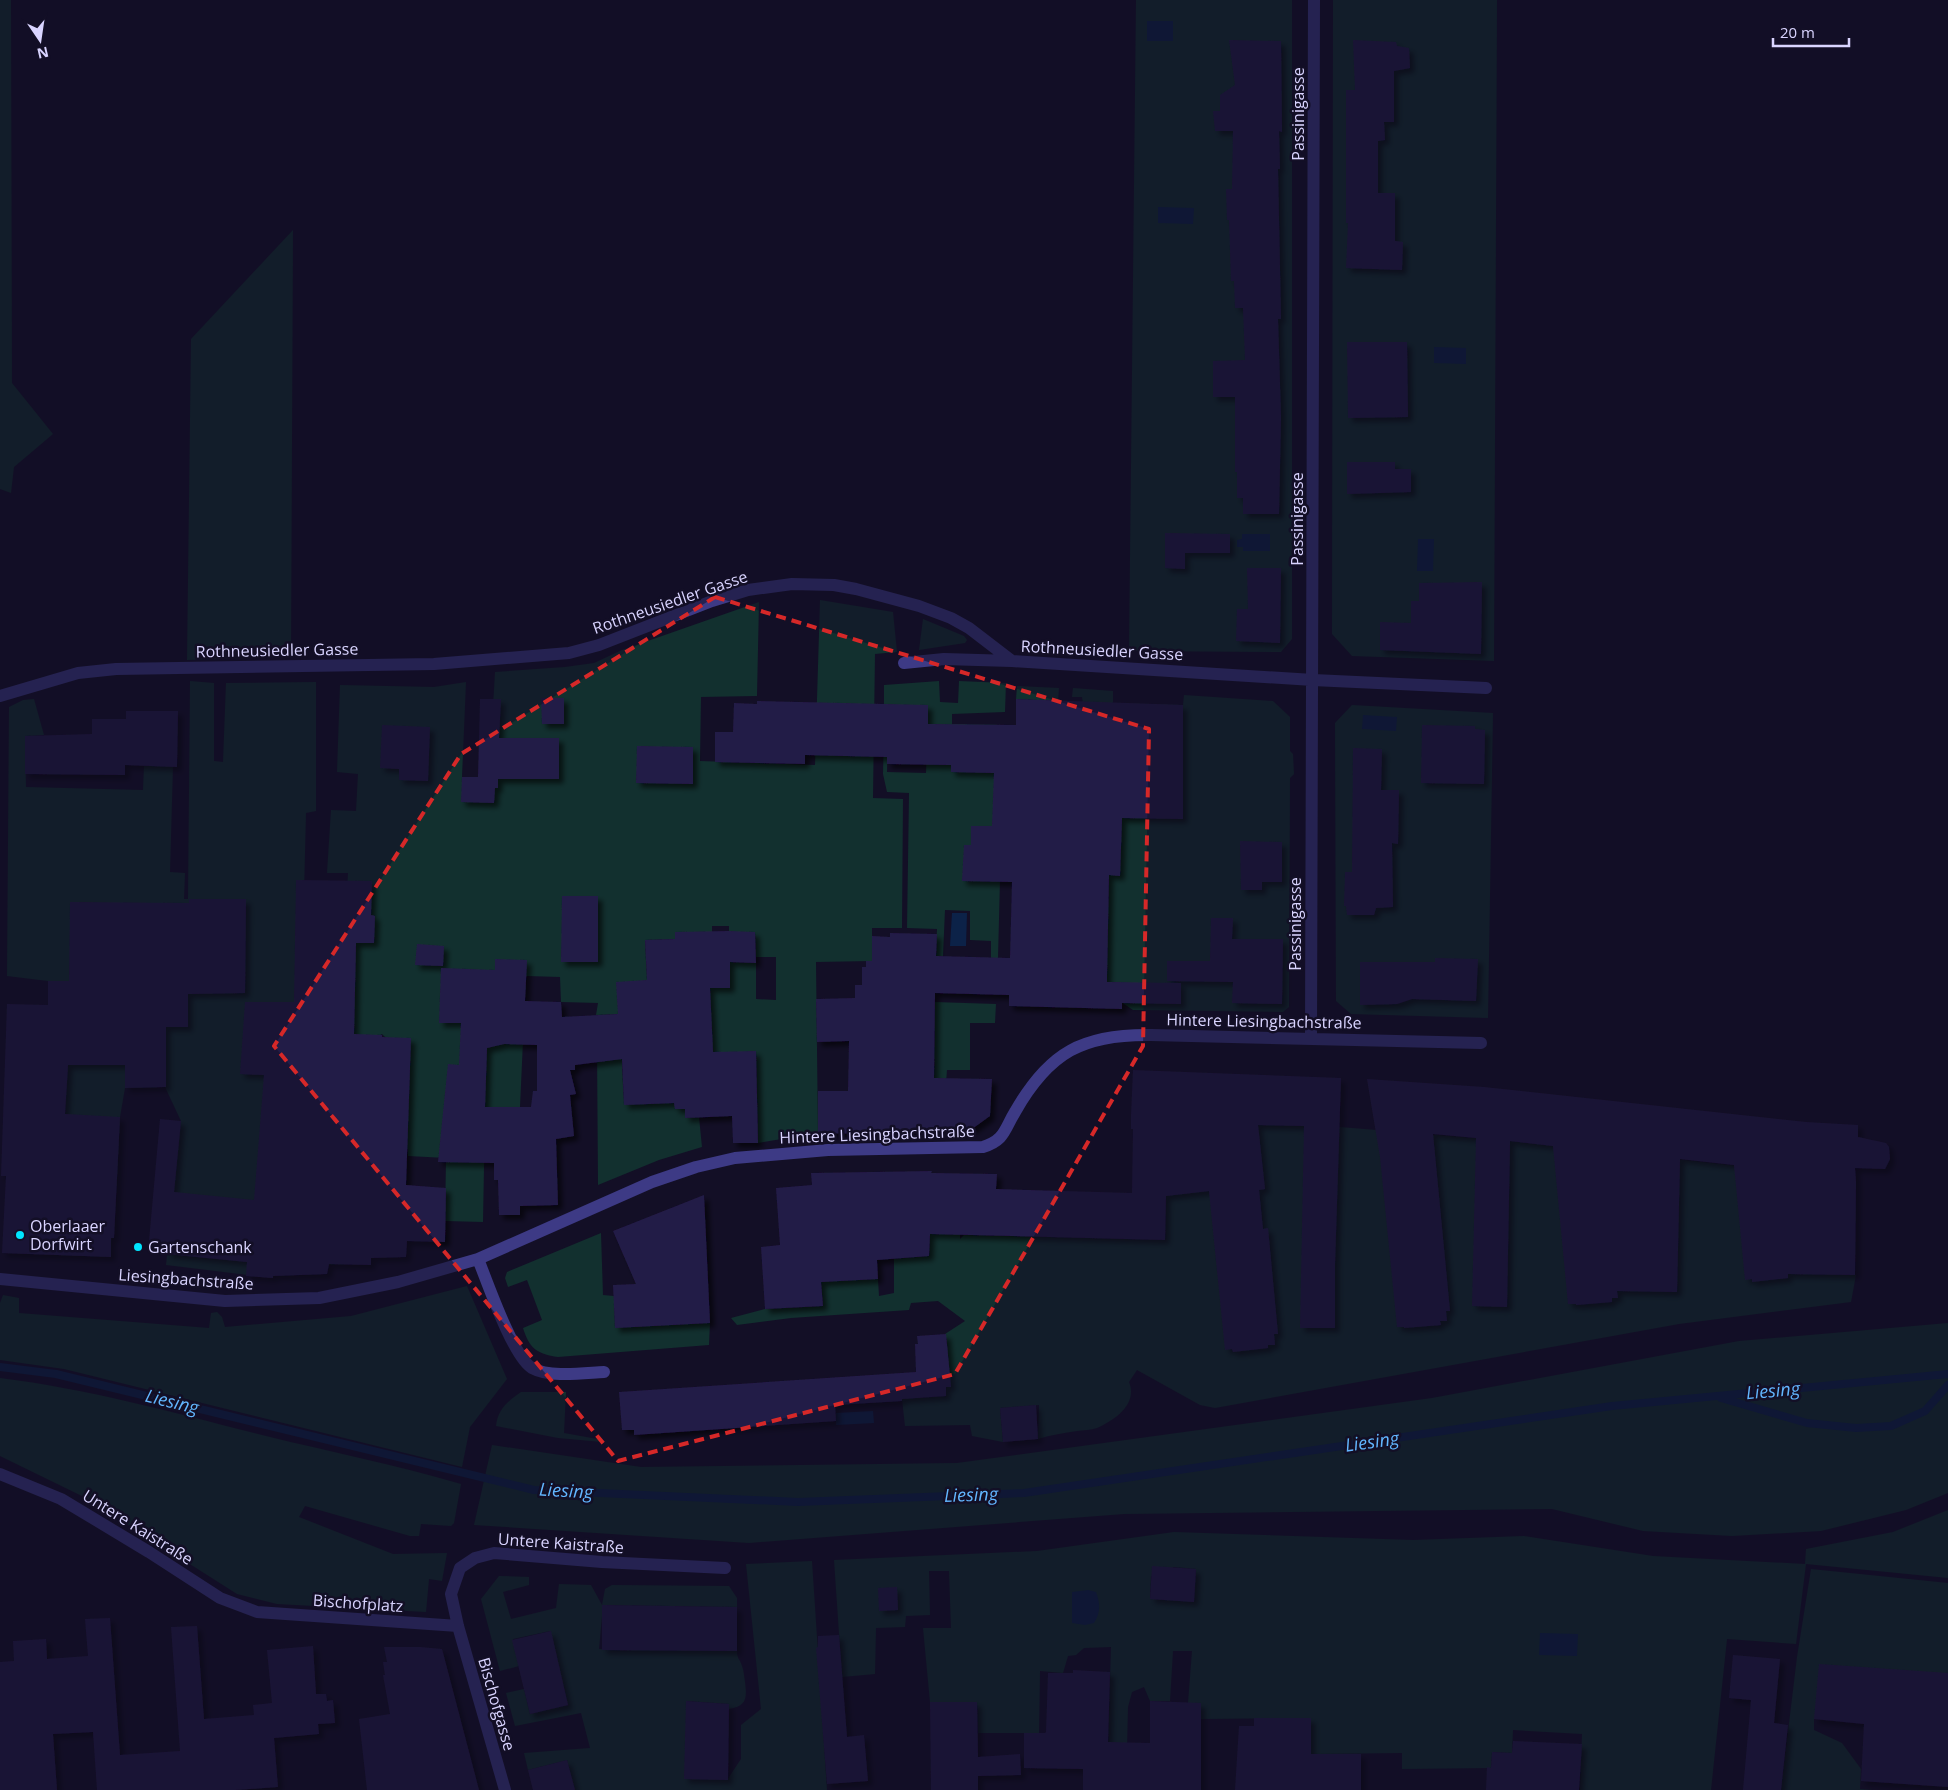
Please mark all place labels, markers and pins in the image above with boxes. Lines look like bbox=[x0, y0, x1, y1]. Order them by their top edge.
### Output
place label: Oberlaaer Dorfwirt bbox=[30, 1215, 106, 1255]
marker: Oberlaaer Dorfwirt bbox=[14, 1229, 26, 1241]
place label: Gartenschank bbox=[148, 1236, 252, 1258]
marker: Gartenschank bbox=[132, 1241, 144, 1253]

